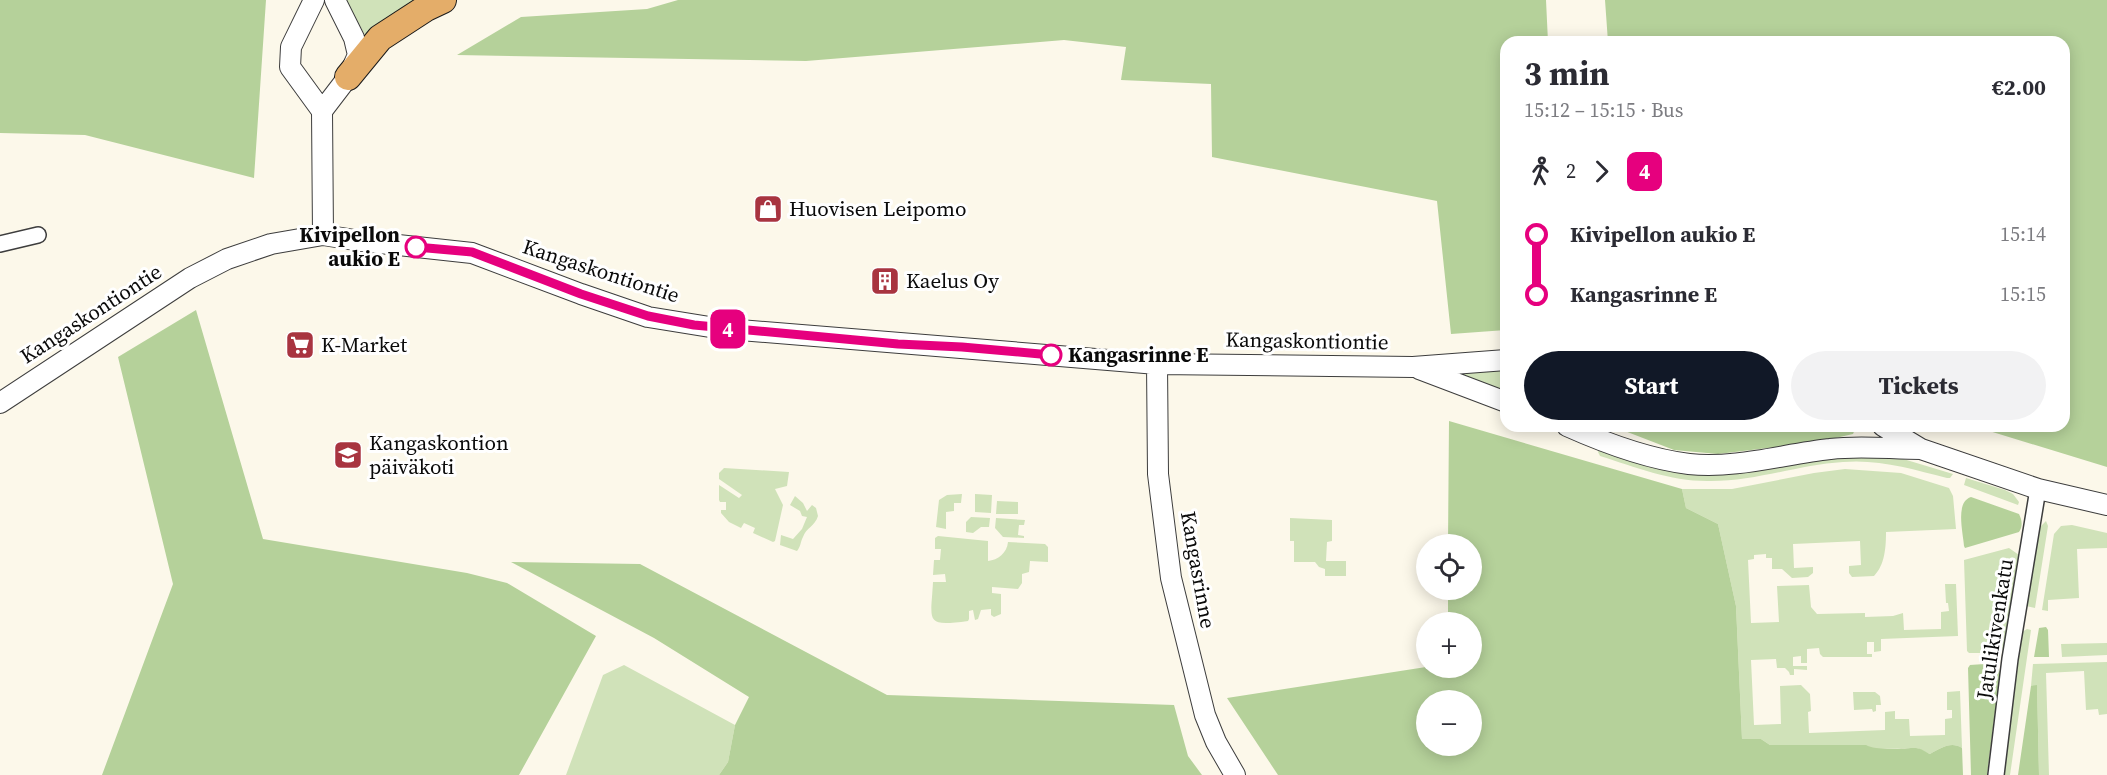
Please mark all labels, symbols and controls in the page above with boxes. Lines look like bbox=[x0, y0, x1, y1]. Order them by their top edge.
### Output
text: 3 min bbox=[1524, 51, 1610, 96]
text: €2.00 bbox=[1992, 72, 2046, 102]
text: 15:12 – 15:15 · Bus bbox=[1524, 96, 1683, 124]
icon: walk bbox=[1524, 155, 1557, 188]
icon: forward bbox=[1585, 155, 1618, 188]
text: 2 bbox=[1566, 157, 1576, 185]
text: 4 bbox=[1639, 157, 1650, 186]
shop icon: Huovisen Leipomo bbox=[752, 193, 784, 225]
place label: Huovisen Leipomo bbox=[789, 194, 966, 223]
text: Kivipellon aukio E bbox=[1570, 219, 1755, 249]
place label: Kivipellon aukio E bbox=[299, 220, 400, 273]
text: 15:14 bbox=[2000, 220, 2046, 248]
street label: Kangaskontiontie bbox=[519, 231, 683, 310]
marker: Kivipellon aukio E bbox=[405, 236, 427, 258]
street label: Kangaskontiontie bbox=[14, 257, 167, 370]
building icon: Kaelus Oy bbox=[869, 265, 901, 297]
place label: Kaelus Oy bbox=[906, 266, 999, 295]
text: Kangasrinne E bbox=[1570, 279, 1717, 309]
text: 15:15 bbox=[2000, 280, 2046, 308]
line badge: 4 bbox=[708, 310, 748, 348]
text: 4 bbox=[722, 315, 734, 344]
street label: Kangaskontiontie bbox=[1225, 325, 1389, 356]
supermarket icon: K-Market bbox=[284, 329, 316, 361]
place label: K-Market bbox=[321, 330, 407, 359]
place label: Kangasrinne E bbox=[1068, 340, 1208, 369]
marker: Kangasrinne E bbox=[1040, 344, 1062, 366]
button: Start bbox=[1524, 351, 1779, 420]
button: Tickets bbox=[1791, 351, 2046, 420]
place label: Kangaskontion päiväkoti bbox=[369, 428, 509, 481]
school or university icon: Kangaskontion päiväkoti bbox=[332, 439, 364, 471]
street label: Kangasrinne bbox=[1174, 509, 1223, 631]
map controls bbox=[1416, 534, 1482, 756]
button: locate bbox=[1416, 534, 1482, 600]
street label: Jatulikivenkatu bbox=[1969, 557, 2020, 702]
button: + bbox=[1416, 612, 1482, 678]
button: − bbox=[1416, 690, 1482, 756]

